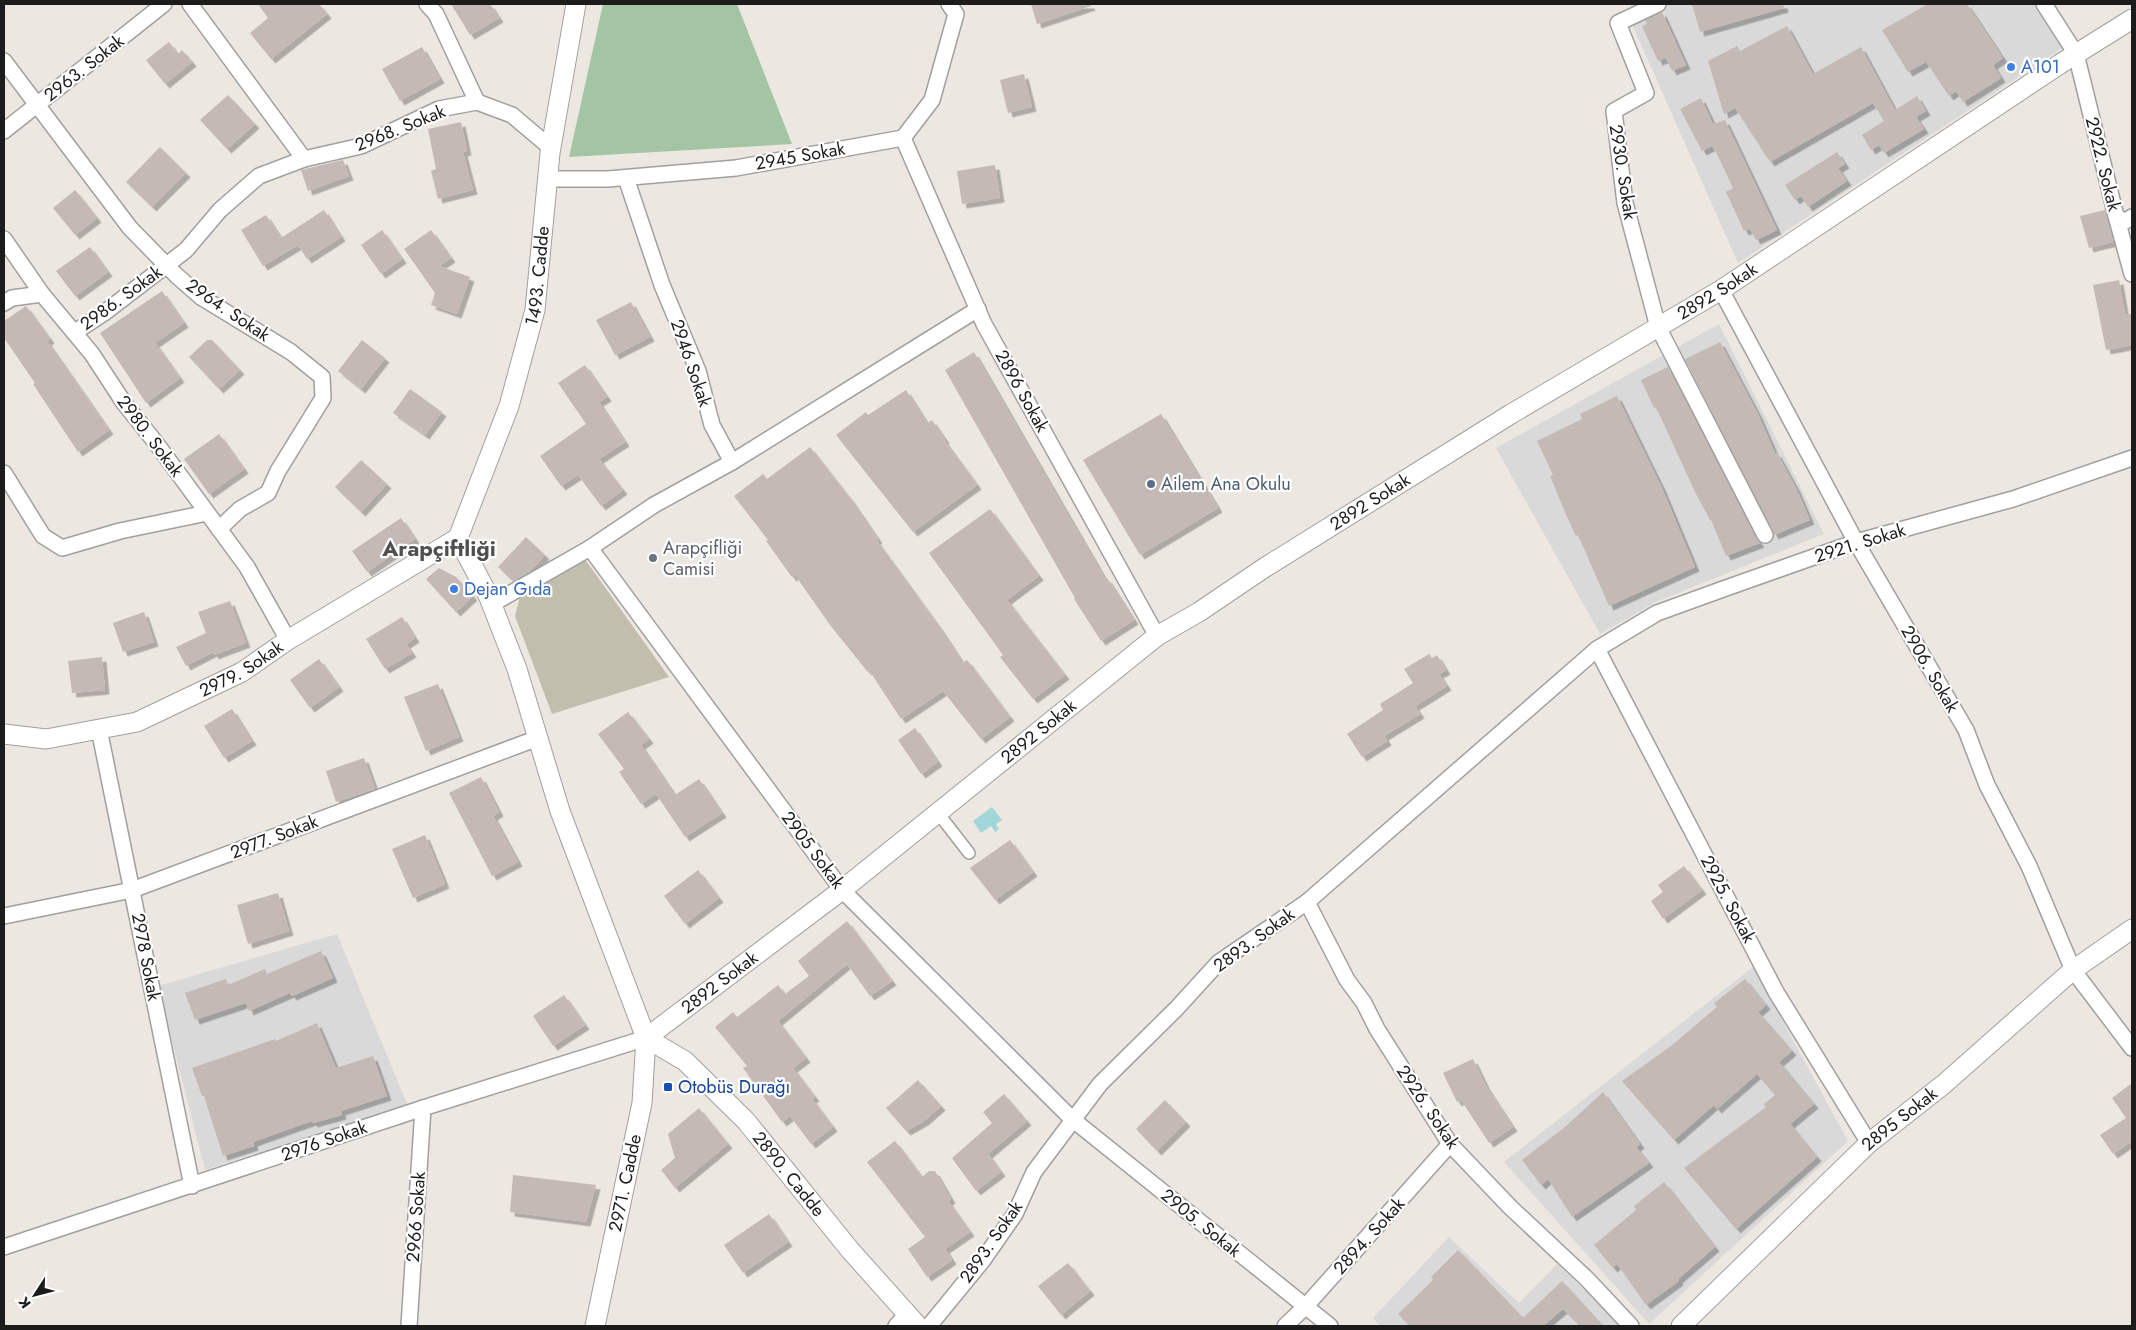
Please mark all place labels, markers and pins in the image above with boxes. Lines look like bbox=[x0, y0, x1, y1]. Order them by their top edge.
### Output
place label: A101 bbox=[2021, 54, 2060, 80]
marker: A101 bbox=[2005, 61, 2017, 73]
place label: Ailem Ana Okulu bbox=[1161, 471, 1291, 497]
marker: Ailem Ana Okulu bbox=[1145, 478, 1157, 490]
place label: Arapçifliği Camisi bbox=[663, 535, 742, 582]
marker: Arapçifliği Camisi bbox=[647, 552, 659, 564]
place label: Dejan Gıda bbox=[464, 576, 551, 602]
marker: Dejan Gıda bbox=[448, 583, 460, 595]
place label: Otobüs Durağı bbox=[678, 1074, 790, 1100]
marker: Otobüs Durağı bbox=[662, 1081, 674, 1093]

